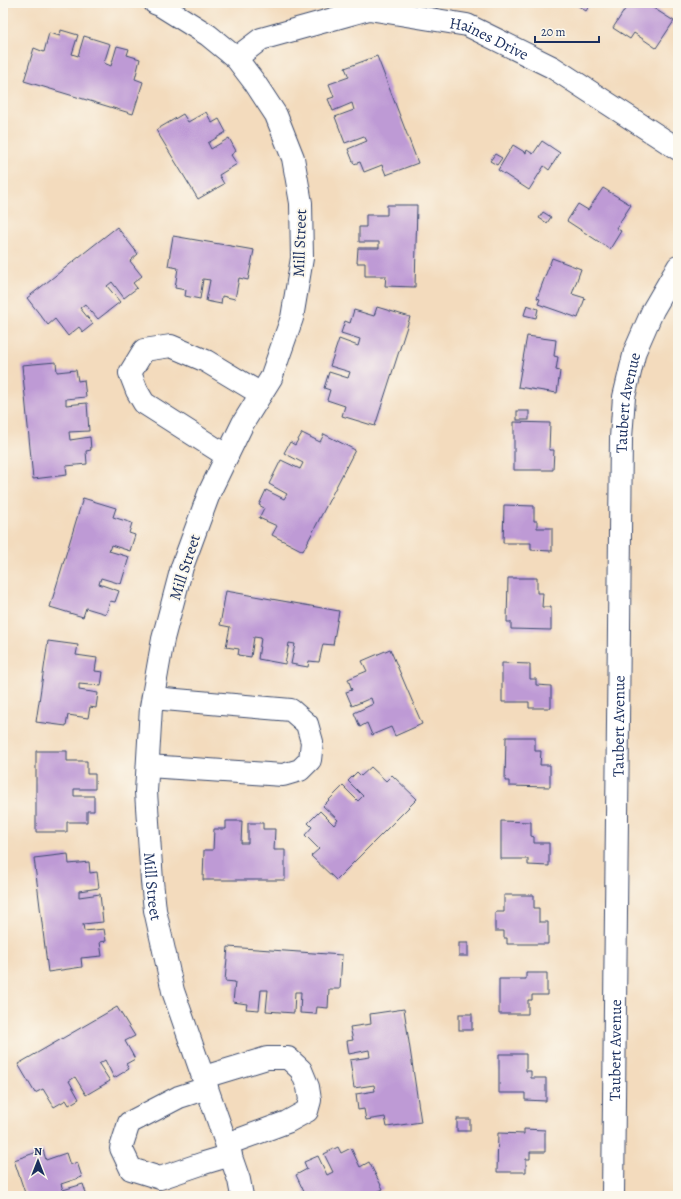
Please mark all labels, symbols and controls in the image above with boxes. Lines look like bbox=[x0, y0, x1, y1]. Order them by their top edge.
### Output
street label: Haines Drive bbox=[448, 12, 532, 66]
scale bar bbox=[535, 18, 599, 44]
text: 20 m bbox=[541, 24, 565, 40]
street label: Mill Street bbox=[288, 209, 312, 278]
street label: Taubert Avenue bbox=[611, 350, 646, 453]
street label: Mill Street bbox=[164, 531, 206, 603]
street label: Taubert Avenue bbox=[607, 675, 630, 777]
street label: Mill Street bbox=[138, 852, 167, 923]
street label: Taubert Avenue bbox=[604, 999, 627, 1101]
north arrow bbox=[18, 1141, 58, 1181]
text: N bbox=[34, 1144, 42, 1159]

